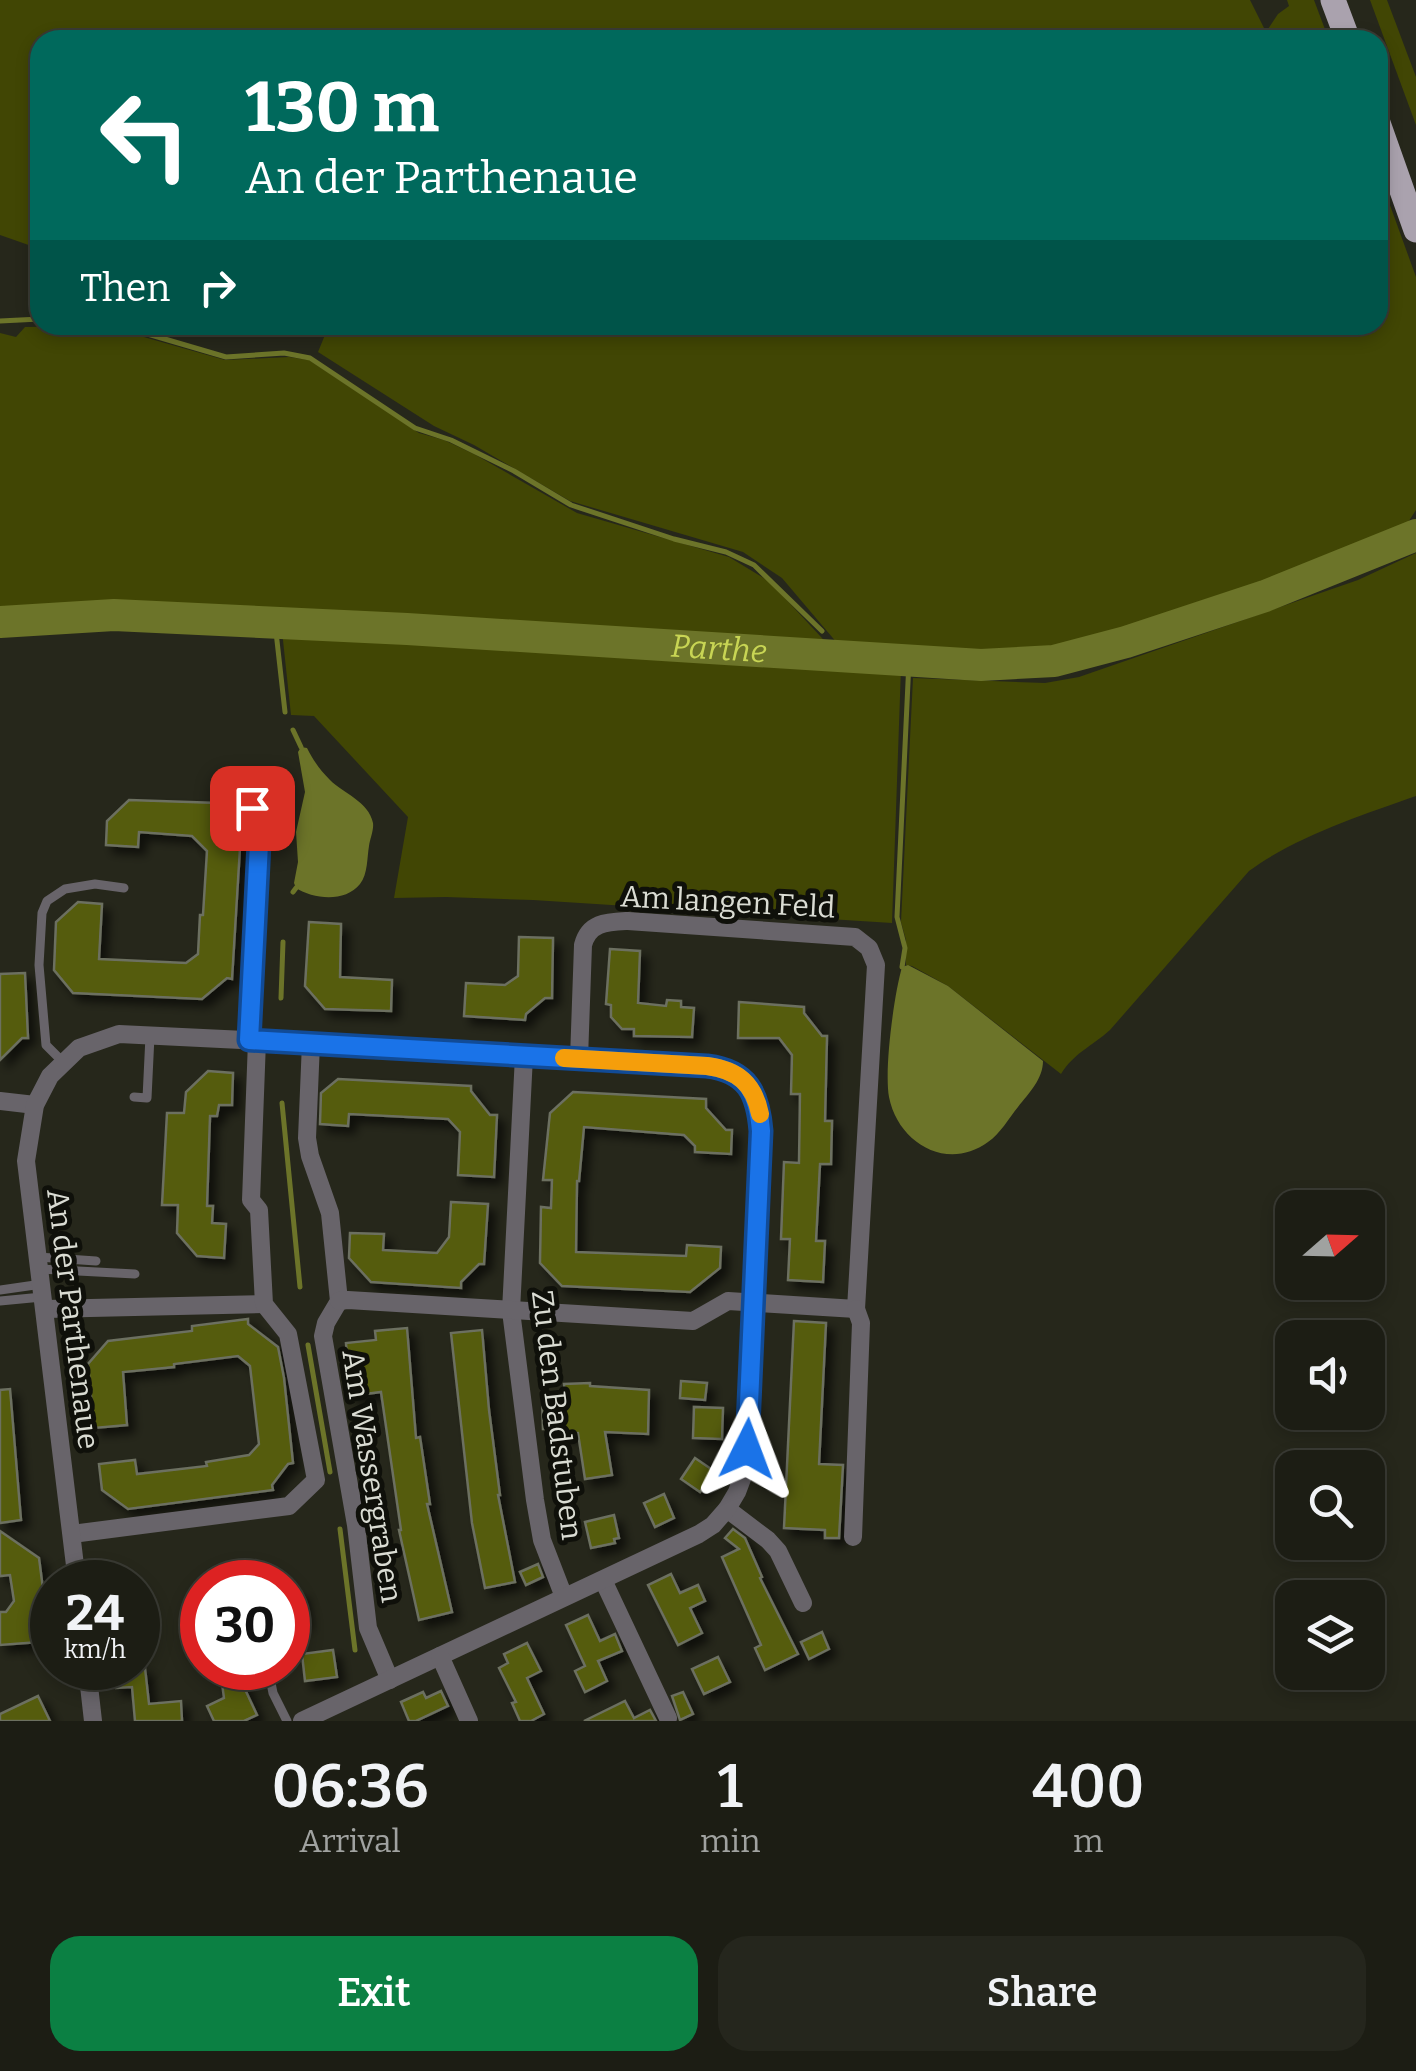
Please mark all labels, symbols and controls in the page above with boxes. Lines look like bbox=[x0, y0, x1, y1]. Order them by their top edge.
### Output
text: 130 m bbox=[245, 66, 439, 150]
icon: left bbox=[80, 70, 210, 200]
text: An der Parthenaue bbox=[245, 151, 638, 205]
icon: right bbox=[190, 260, 245, 315]
text: Then bbox=[80, 265, 170, 311]
water label: Parthe bbox=[670, 627, 768, 671]
pin bbox=[210, 766, 295, 851]
icon: arrive bbox=[225, 781, 280, 836]
street label: Am langen Feld bbox=[620, 878, 837, 926]
street label: An der Parthenaue bbox=[39, 1187, 107, 1451]
north arrow bbox=[1275, 1190, 1385, 1300]
map controls bbox=[1275, 1190, 1385, 1690]
street label: Zu den Badstuben bbox=[524, 1288, 590, 1542]
button: sound bbox=[1275, 1320, 1385, 1430]
street label: Am Wassergraben bbox=[334, 1347, 410, 1605]
position arrow bbox=[695, 1397, 799, 1501]
button: search bbox=[1275, 1450, 1385, 1560]
speed limit sign: 30 bbox=[180, 1560, 310, 1690]
button: layers bbox=[1275, 1580, 1385, 1690]
text: 24 bbox=[66, 1583, 124, 1643]
text: km/h bbox=[64, 1635, 126, 1665]
text: 06:36 bbox=[272, 1751, 429, 1823]
text: 1 bbox=[718, 1751, 743, 1823]
text: 400 bbox=[1032, 1751, 1144, 1823]
text: Arrival bbox=[299, 1822, 401, 1860]
text: min bbox=[700, 1822, 760, 1860]
text: m bbox=[1073, 1822, 1103, 1860]
button: Exit bbox=[50, 1936, 698, 2051]
button: Share bbox=[718, 1936, 1366, 2051]

